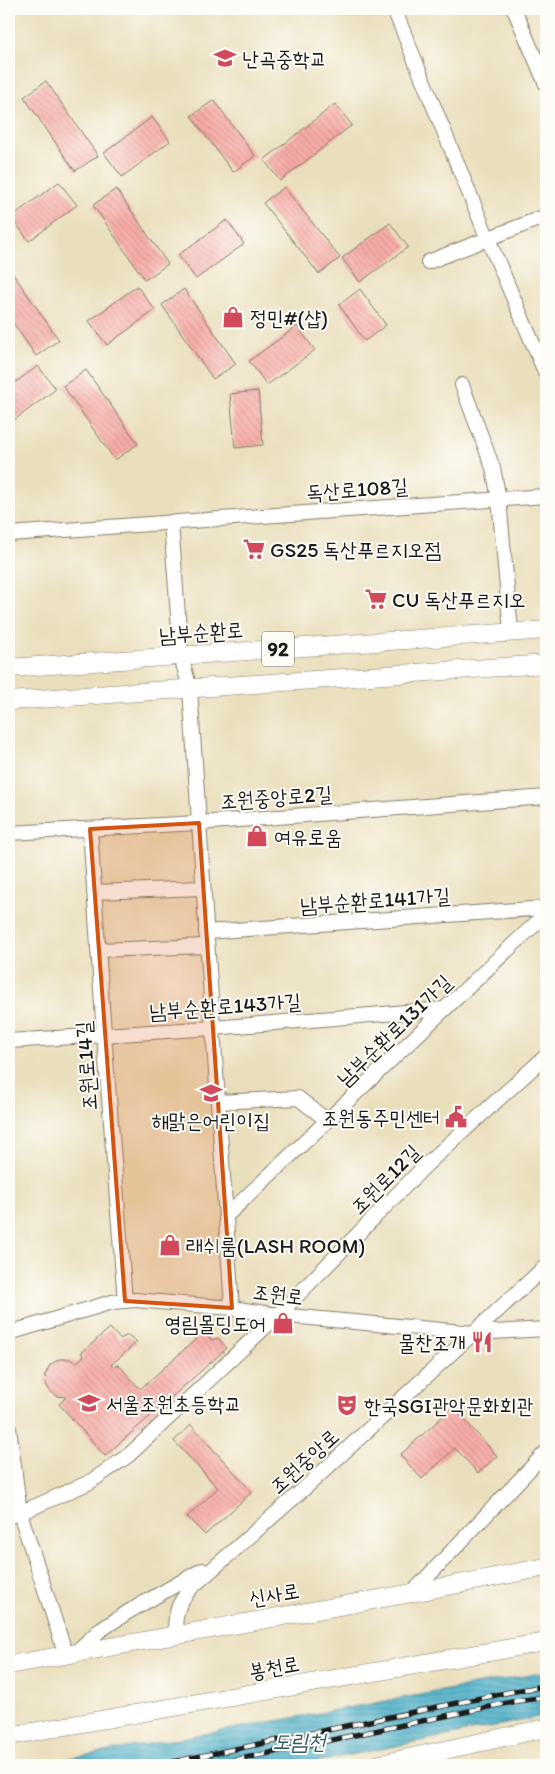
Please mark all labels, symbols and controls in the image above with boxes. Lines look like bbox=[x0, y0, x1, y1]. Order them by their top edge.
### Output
school or university icon: 난곡중학교 bbox=[212, 45, 238, 71]
place label: 난곡중학교 bbox=[242, 46, 327, 71]
shop icon: 정민#(샵) bbox=[220, 304, 246, 330]
place label: 정민#(샵) bbox=[250, 305, 328, 330]
street label: 독산로108길 bbox=[305, 473, 409, 505]
supermarket icon: GS25 독산푸르지오점 bbox=[241, 536, 267, 562]
place label: GS25 독산푸르지오점 bbox=[270, 537, 441, 562]
supermarket icon: CU 독산푸르지오 bbox=[363, 586, 389, 612]
place label: CU 독산푸르지오 bbox=[392, 587, 526, 612]
street label: 남부순환로 bbox=[158, 617, 244, 647]
road number: 92 bbox=[262, 632, 294, 666]
street label: 조원중앙로2길 bbox=[219, 781, 333, 813]
shop icon: 여유로움 bbox=[244, 823, 270, 849]
place label: 여유로움 bbox=[274, 824, 342, 849]
street label: 남부순환로141가길 bbox=[299, 882, 451, 918]
street label: 남부순환로131가길 bbox=[332, 969, 456, 1091]
street label: 남부순환로143가길 bbox=[148, 988, 302, 1024]
street label: 조원로14길 bbox=[70, 1020, 102, 1112]
school or university icon: 해맑은어린이집 bbox=[198, 1080, 224, 1106]
public building icon: 조원동주민센터 bbox=[443, 1104, 469, 1130]
place label: 조원동주민센터 bbox=[322, 1105, 440, 1130]
place label: 해맑은어린이집 bbox=[152, 1108, 270, 1133]
street label: 조원로12길 bbox=[345, 1139, 425, 1219]
shop icon: 래쉬룸(LASH ROOM) bbox=[157, 1232, 183, 1258]
place label: 래쉬룸(LASH ROOM) bbox=[186, 1233, 365, 1258]
street label: 조원로 bbox=[251, 1279, 305, 1309]
shop icon: 영림몰딩도어 bbox=[270, 1310, 296, 1336]
place label: 영림몰딩도어 bbox=[165, 1311, 266, 1336]
restaurant icon: 물찬조개 bbox=[469, 1329, 495, 1355]
place label: 물찬조개 bbox=[398, 1330, 466, 1355]
school or university icon: 서울조원초등학교 bbox=[76, 1390, 102, 1416]
place label: 서울조원초등학교 bbox=[106, 1391, 241, 1416]
theatre icon: 한국SGI관악문화회관 bbox=[334, 1392, 360, 1418]
place label: 한국SGI관악문화회관 bbox=[364, 1393, 533, 1418]
street label: 조원중앙로 bbox=[264, 1423, 344, 1499]
street label: 신사로 bbox=[247, 1577, 301, 1611]
street label: 봉천로 bbox=[247, 1650, 301, 1684]
water label: 도림천 bbox=[272, 1728, 328, 1755]

